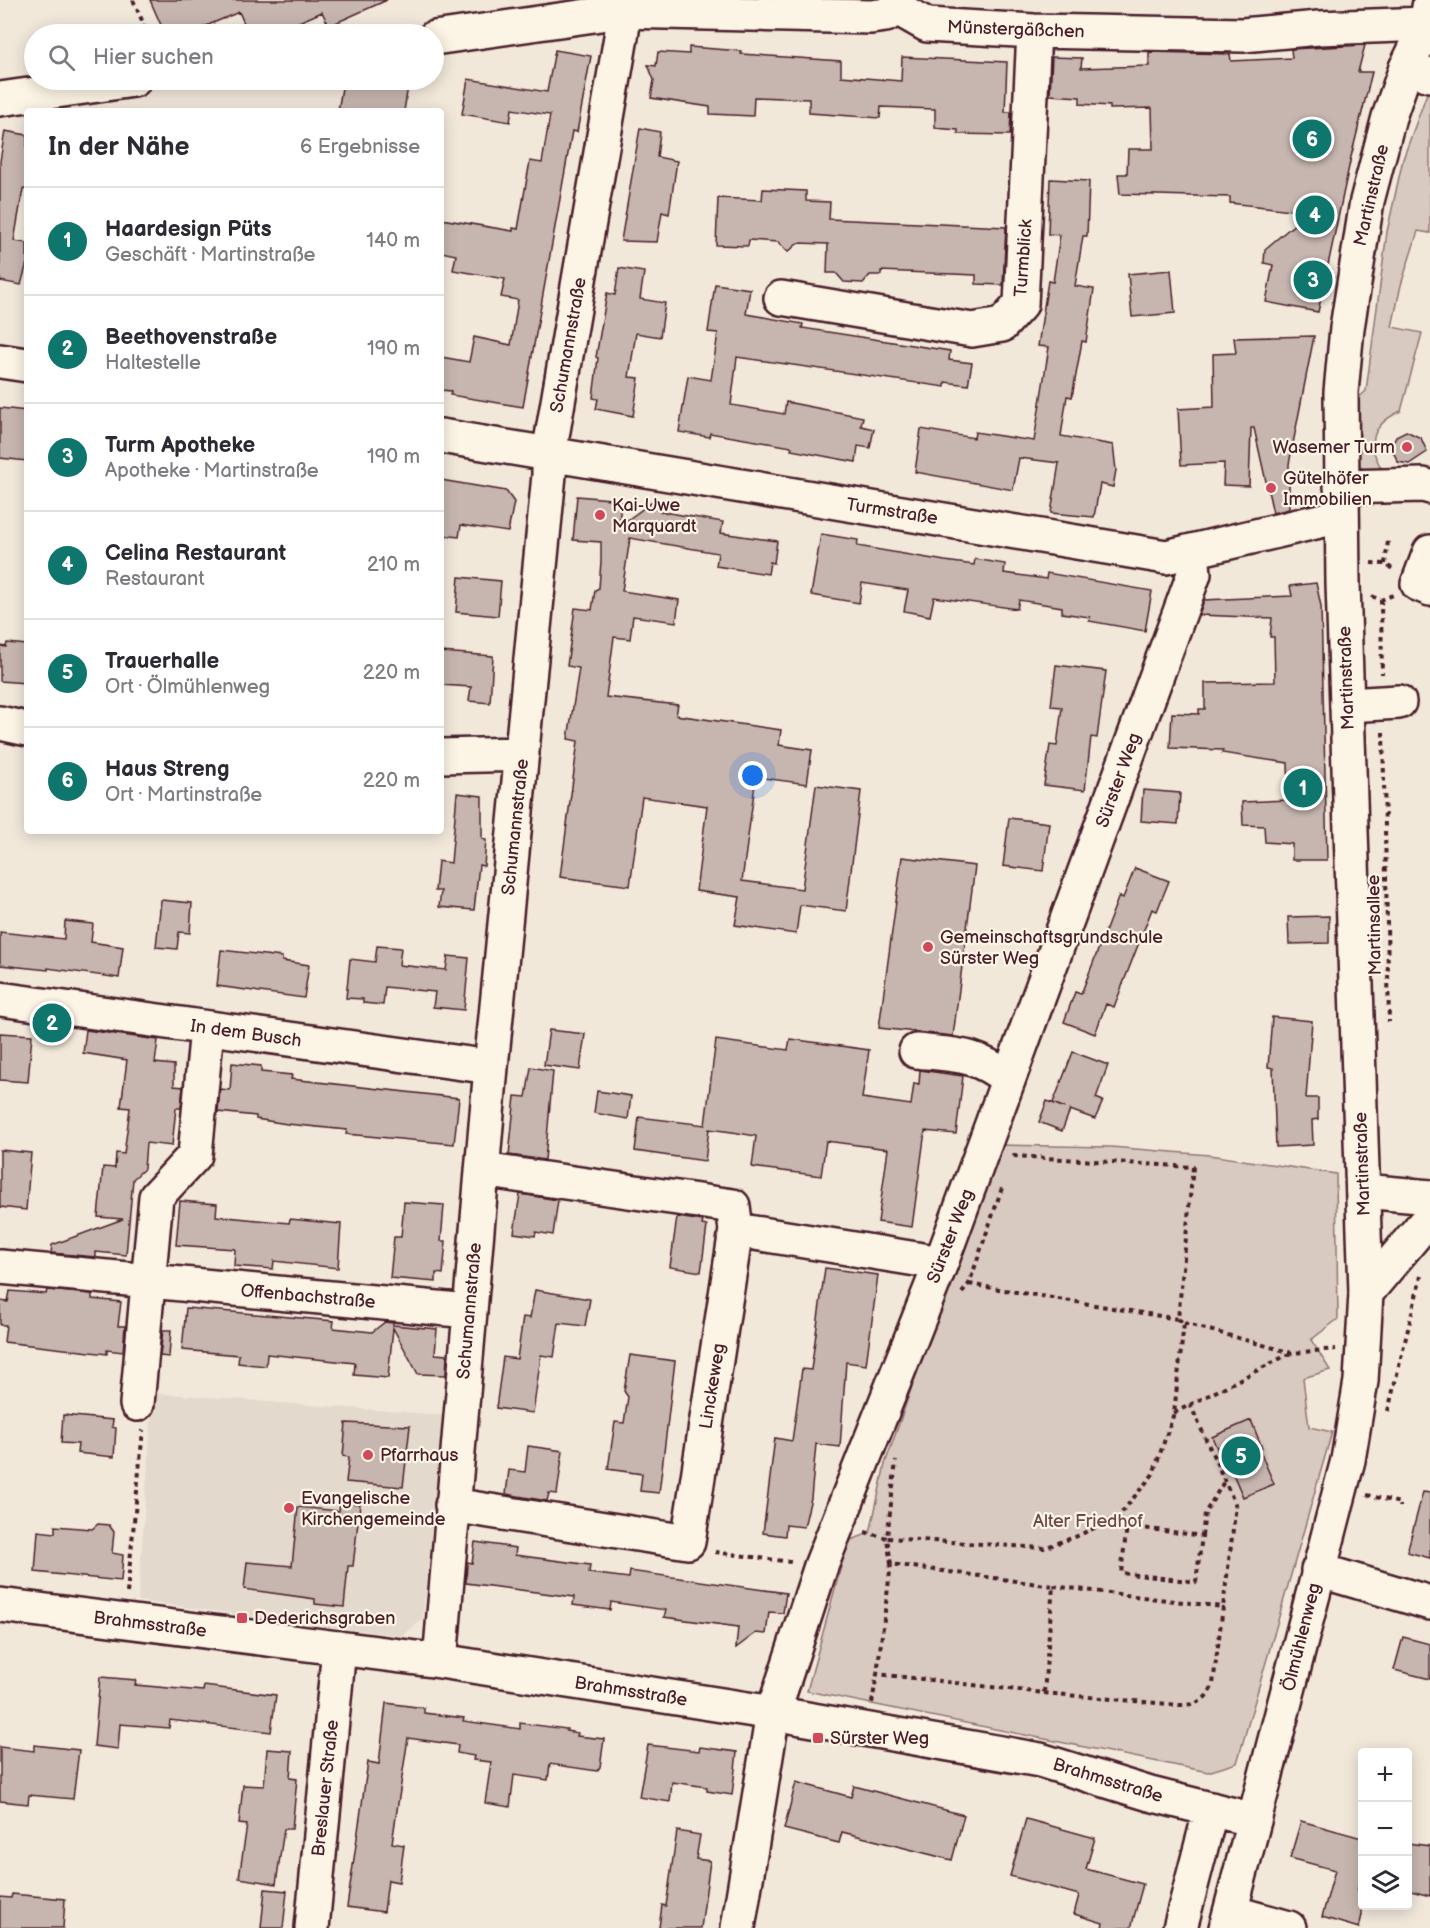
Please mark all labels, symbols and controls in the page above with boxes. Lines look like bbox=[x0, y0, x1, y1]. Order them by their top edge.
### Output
street label: Münstergäßchen bbox=[947, 17, 1085, 42]
search box bbox=[24, 24, 444, 90]
icon: search bbox=[45, 41, 78, 74]
text: Hier suchen bbox=[93, 44, 214, 71]
pin: 6 bbox=[1292, 116, 1332, 162]
text: In der Nähe bbox=[48, 132, 190, 163]
text: 6 Ergebnisse bbox=[300, 135, 420, 159]
street label: Martinstraße bbox=[1350, 142, 1393, 248]
pin: 4 bbox=[1296, 192, 1334, 238]
text: Haardesign Püts bbox=[105, 216, 271, 243]
street label: Turmblick bbox=[1010, 218, 1037, 298]
text: 1 bbox=[63, 229, 72, 253]
text: 140 m bbox=[366, 229, 420, 253]
text: Geschäft · Martinstraße bbox=[105, 243, 315, 267]
pin: 3 bbox=[1294, 258, 1332, 302]
street label: Schumannstraße bbox=[546, 275, 591, 414]
text: Beethovenstraße bbox=[105, 324, 277, 351]
text: 2 bbox=[62, 337, 73, 361]
text: 190 m bbox=[367, 337, 420, 361]
text: Haltestelle bbox=[105, 351, 201, 375]
text: Turm Apotheke bbox=[105, 432, 255, 459]
place label: Wasemer Turm bbox=[1273, 437, 1395, 458]
marker: Wasemer Turm bbox=[1400, 440, 1414, 454]
text: 3 bbox=[62, 445, 73, 469]
text: 190 m bbox=[367, 445, 420, 469]
text: Apotheke · Martinstraße bbox=[105, 459, 319, 483]
place label: Gütelhöfer Immobilien bbox=[1283, 468, 1372, 510]
marker: Gütelhöfer Immobilien bbox=[1264, 481, 1278, 495]
street label: Turmstraße bbox=[845, 494, 939, 529]
place label: Kai-Uwe Marquardt bbox=[612, 495, 697, 537]
marker: Kai-Uwe Marquardt bbox=[593, 508, 607, 522]
text: Celina Restaurant bbox=[105, 540, 286, 567]
text: 4 bbox=[62, 553, 73, 577]
text: 210 m bbox=[367, 553, 420, 577]
text: Restaurant bbox=[105, 567, 205, 591]
street label: Martinstraße bbox=[1334, 625, 1359, 730]
text: Trauerhalle bbox=[105, 648, 219, 675]
text: 5 bbox=[62, 661, 73, 685]
text: 220 m bbox=[363, 661, 420, 685]
text: Ort · Ölmühlenweg bbox=[105, 675, 270, 699]
street label: Sürster Weg bbox=[1092, 730, 1145, 830]
text: Haus Streng bbox=[105, 756, 229, 783]
street label: Schumannstraße bbox=[498, 757, 533, 896]
your location bbox=[738, 761, 767, 790]
pin: 1 bbox=[1284, 766, 1322, 810]
text: 6 bbox=[61, 769, 74, 793]
text: 220 m bbox=[363, 769, 420, 793]
text: Ort · Martinstraße bbox=[105, 783, 262, 807]
street label: Martinsallee bbox=[1363, 874, 1386, 975]
place label: Gemeinschaftsgrundschule Sürster Weg bbox=[940, 927, 1163, 969]
marker: Gemeinschaftsgrundschule Sürster Weg bbox=[921, 940, 935, 954]
pin: 2 bbox=[32, 1000, 72, 1046]
street label: In dem Busch bbox=[189, 1015, 303, 1052]
street label: Martinstraße bbox=[1350, 1111, 1375, 1216]
street label: Sürster Weg bbox=[923, 1186, 978, 1286]
street label: Schumannstraße bbox=[453, 1241, 486, 1380]
street label: Offenbachstraße bbox=[240, 1280, 376, 1313]
street label: Linckeweg bbox=[695, 1342, 730, 1430]
pin: 5 bbox=[1222, 1434, 1260, 1478]
place label: Pfarrhaus bbox=[380, 1445, 459, 1466]
marker: Pfarrhaus bbox=[361, 1448, 375, 1462]
place label: Evangelische Kirchengemeinde bbox=[301, 1488, 446, 1530]
marker: Evangelische Kirchengemeinde bbox=[282, 1501, 296, 1515]
park label: Alter Friedhof bbox=[1033, 1511, 1143, 1532]
street label: Ölmühlenweg bbox=[1277, 1581, 1325, 1693]
street label: Brahmsstraße bbox=[92, 1607, 208, 1642]
place label: Dederichsgraben bbox=[254, 1608, 395, 1629]
marker: Dederichsgraben bbox=[235, 1611, 249, 1625]
street label: Brahmsstraße bbox=[573, 1672, 689, 1711]
street label: Breslauer Straße bbox=[308, 1718, 343, 1857]
place label: Sürster Weg bbox=[830, 1728, 929, 1749]
marker: Sürster Weg bbox=[811, 1731, 825, 1745]
map controls bbox=[1358, 1748, 1412, 1910]
button: + bbox=[1358, 1748, 1412, 1802]
street label: Brahmsstraße bbox=[1050, 1754, 1166, 1807]
button: − bbox=[1358, 1802, 1412, 1856]
button: layers bbox=[1358, 1856, 1412, 1910]

